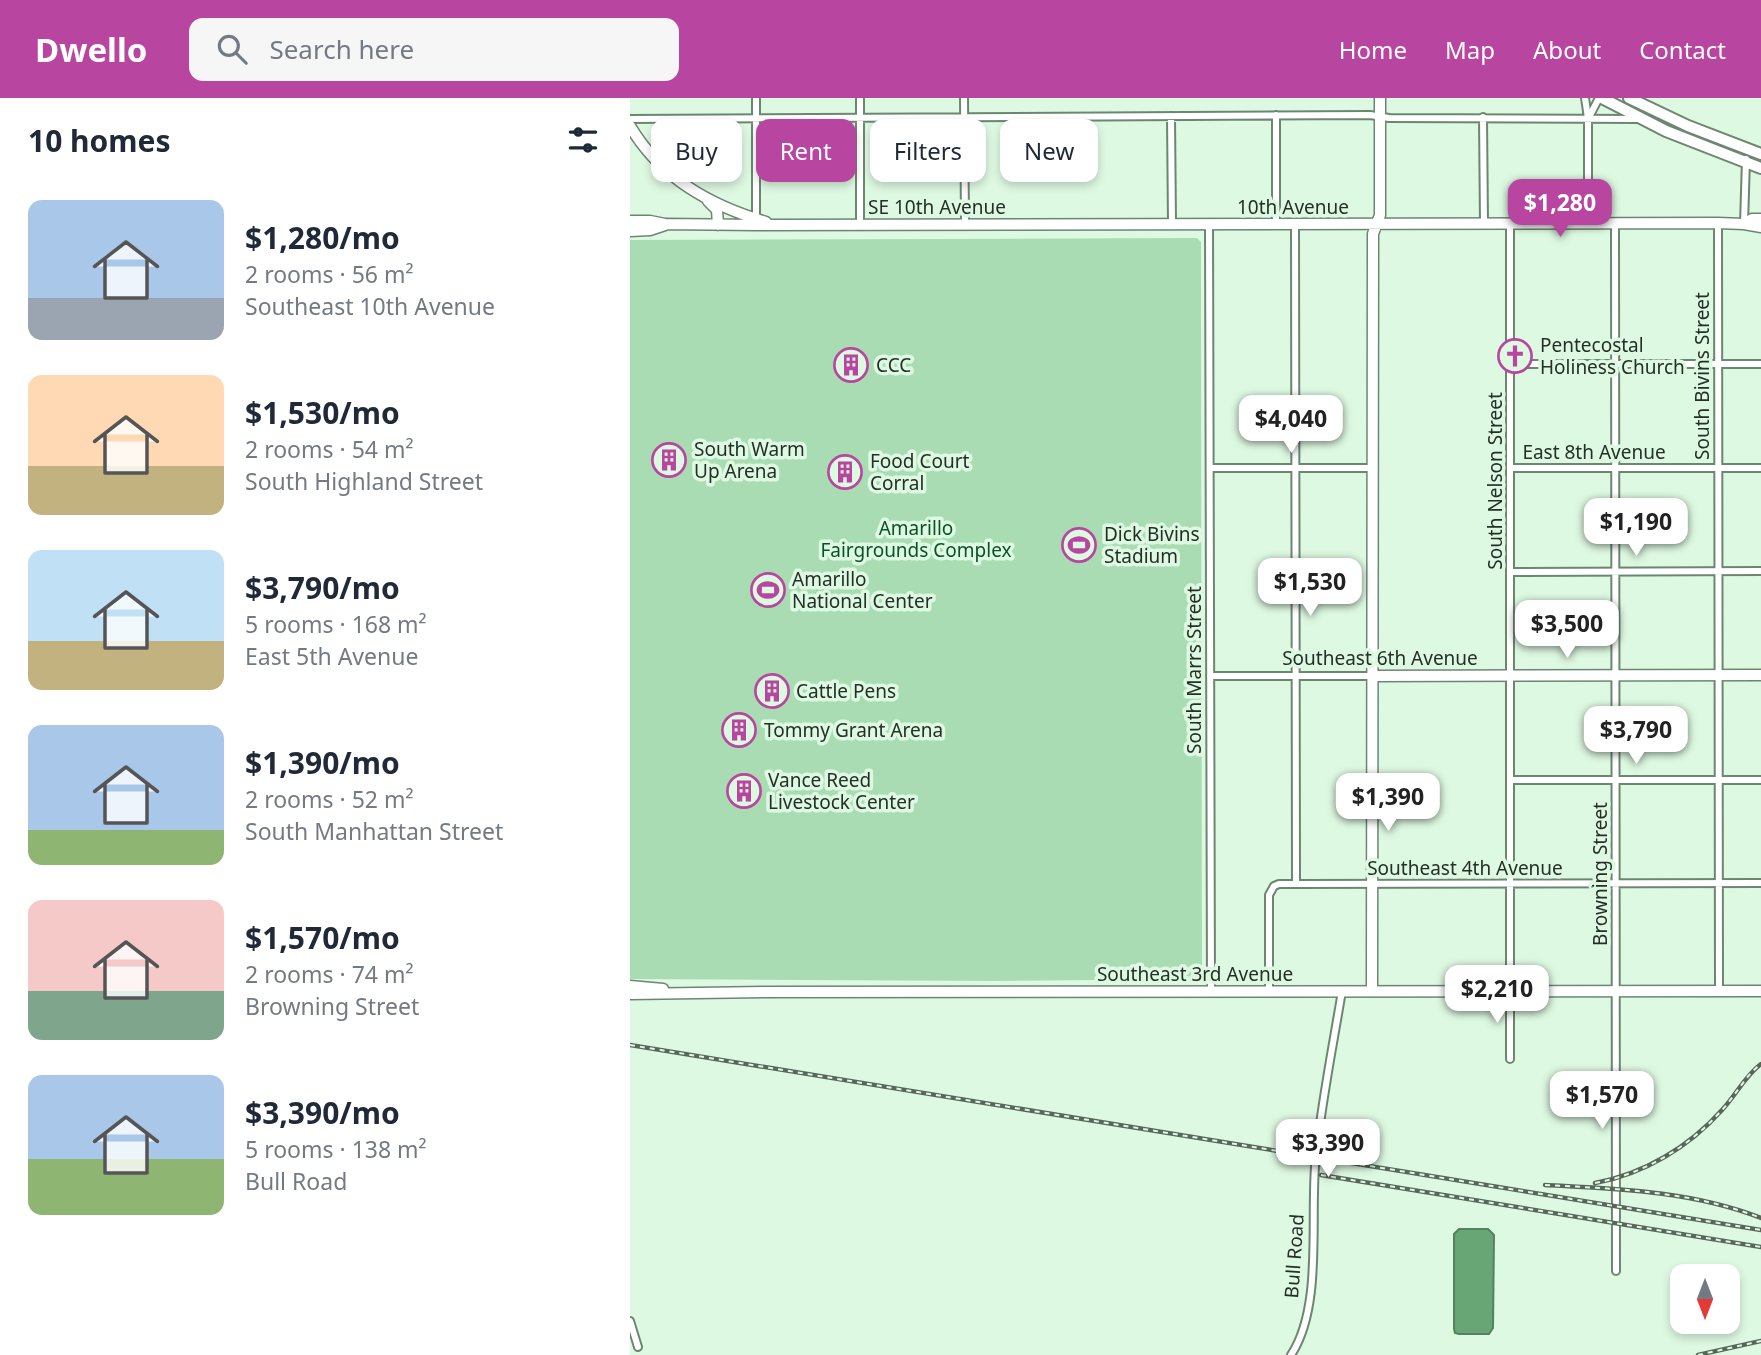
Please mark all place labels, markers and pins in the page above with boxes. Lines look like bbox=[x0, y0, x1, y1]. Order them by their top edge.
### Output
pin: $1,280 bbox=[1503, 180, 1617, 239]
place label: Pentecostal Holiness Church bbox=[1540, 332, 1685, 380]
church icon: Pentecostal Holiness Church bbox=[1496, 337, 1534, 375]
building icon: CCC bbox=[832, 346, 870, 384]
place label: CCC bbox=[876, 352, 911, 378]
pin: $4,040 bbox=[1234, 396, 1348, 455]
place label: South Warm Up Arena bbox=[694, 436, 805, 484]
building icon: South Warm Up Arena bbox=[650, 441, 688, 479]
place label: Food Court Corral bbox=[870, 448, 970, 496]
building icon: Food Court Corral bbox=[826, 453, 864, 491]
pin: $1,190 bbox=[1579, 498, 1693, 558]
place label: Dick Bivins Stadium bbox=[1104, 521, 1200, 569]
sports icon: Dick Bivins Stadium bbox=[1060, 526, 1098, 564]
pin: $1,530 bbox=[1253, 559, 1367, 618]
place label: Amarillo National Center bbox=[792, 566, 933, 614]
sports icon: Amarillo National Center bbox=[749, 571, 787, 609]
pin: $3,500 bbox=[1510, 601, 1624, 660]
building icon: Cattle Pens bbox=[753, 672, 791, 710]
place label: Cattle Pens bbox=[796, 678, 896, 704]
pin: $3,790 bbox=[1579, 706, 1693, 766]
building icon: Tommy Grant Arena bbox=[720, 711, 758, 749]
place label: Tommy Grant Arena bbox=[764, 717, 943, 743]
place label: Vance Reed Livestock Center bbox=[768, 767, 915, 815]
building icon: Vance Reed Livestock Center bbox=[725, 772, 763, 810]
pin: $1,390 bbox=[1331, 774, 1445, 833]
pin: $2,210 bbox=[1440, 965, 1554, 1025]
pin: $1,570 bbox=[1545, 1072, 1659, 1131]
pin: $3,390 bbox=[1271, 1119, 1385, 1179]

